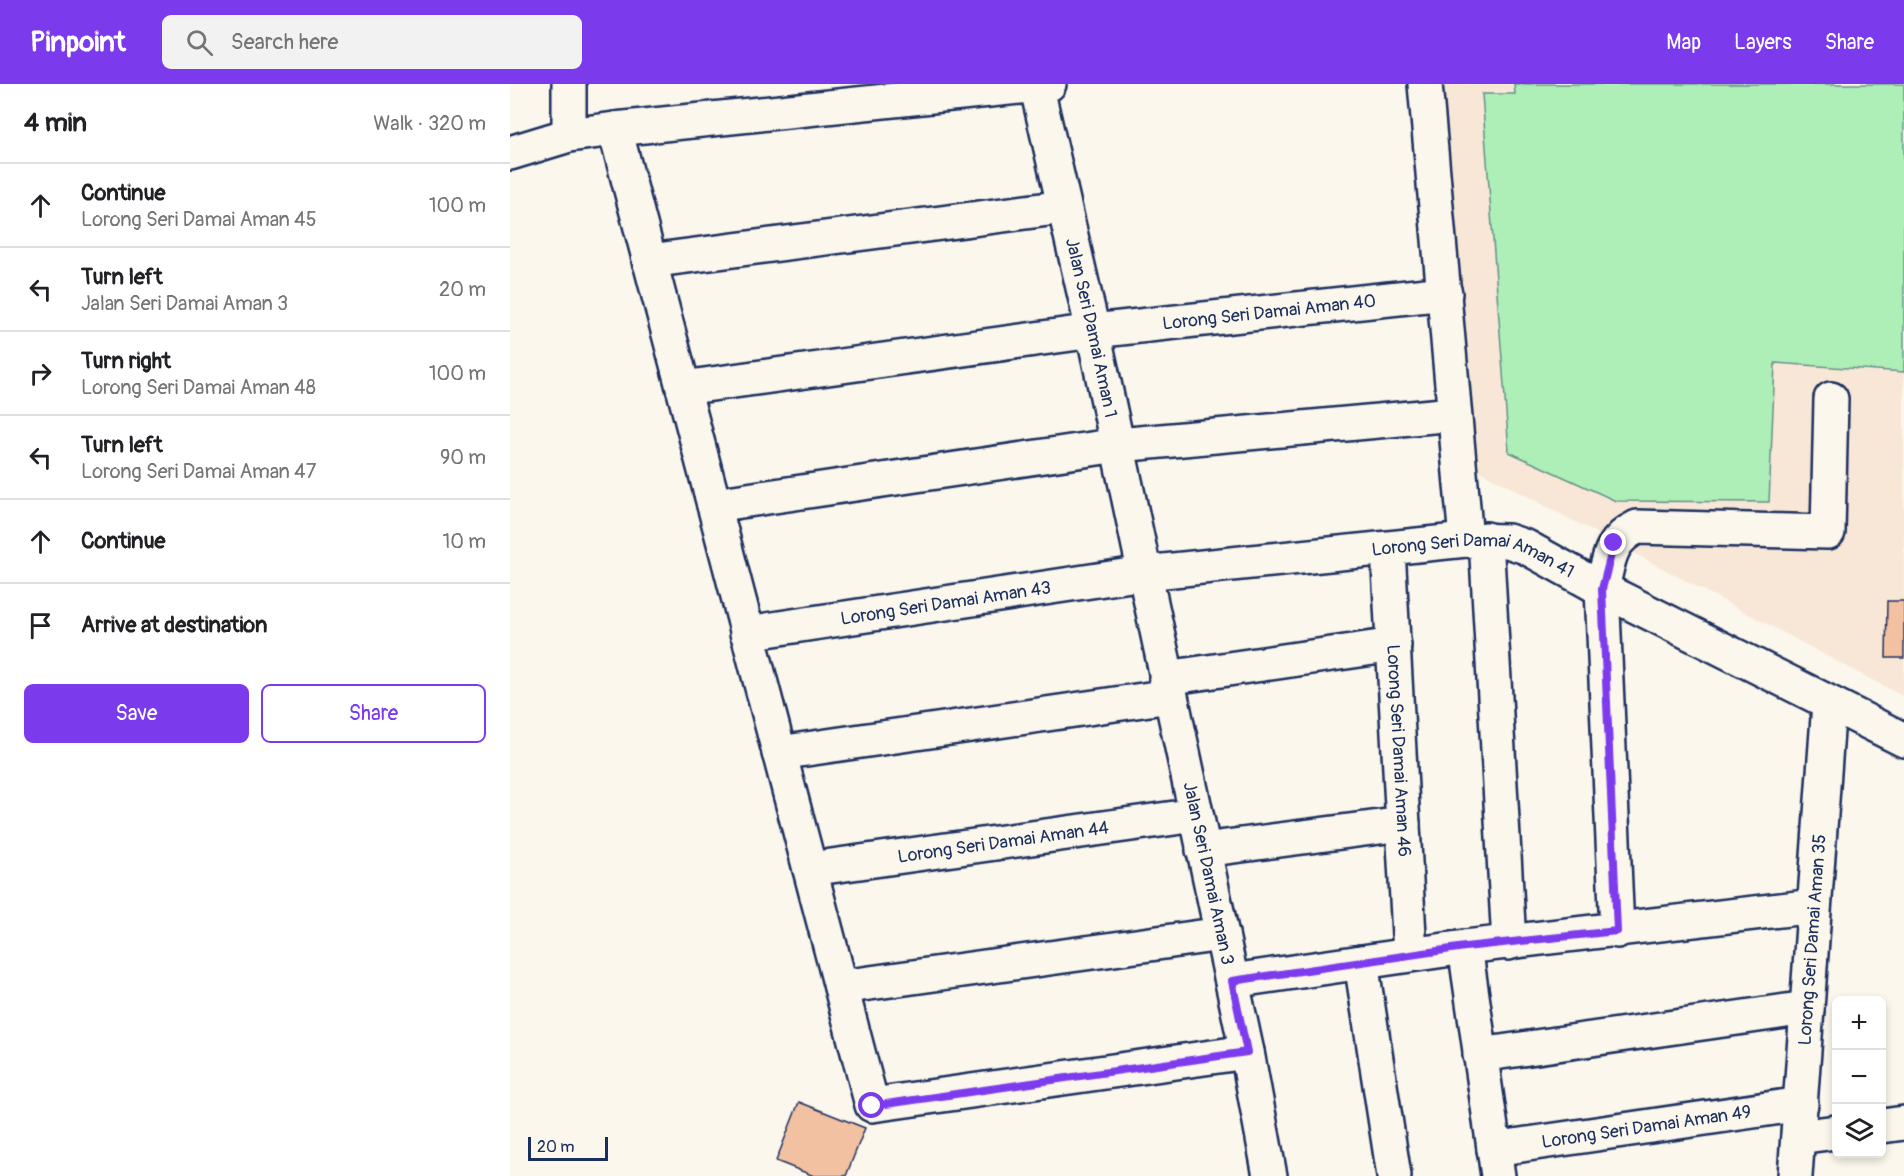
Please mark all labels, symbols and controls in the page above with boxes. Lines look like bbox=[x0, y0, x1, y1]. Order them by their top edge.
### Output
search box bbox=[162, 15, 582, 69]
text: Pinpoint bbox=[30, 25, 126, 60]
icon: search bbox=[183, 26, 216, 59]
text: Search here bbox=[231, 28, 338, 56]
text: Map bbox=[1666, 29, 1701, 56]
text: Layers bbox=[1734, 29, 1792, 56]
text: Share bbox=[1825, 29, 1874, 56]
text: 4 min bbox=[24, 107, 87, 139]
text: Walk · 320 m bbox=[373, 111, 486, 136]
text: Continue bbox=[81, 179, 165, 207]
icon: ahead bbox=[24, 189, 57, 222]
text: 100 m bbox=[429, 193, 486, 218]
text: Lorong Seri Damai Aman 45 bbox=[81, 207, 317, 232]
street label: Jalan Seri Damai Aman 1 bbox=[1060, 236, 1122, 420]
text: Turn left bbox=[81, 263, 163, 291]
icon: left bbox=[24, 273, 57, 306]
text: 20 m bbox=[439, 277, 486, 302]
street label: Lorong Seri Damai Aman 40 bbox=[1161, 290, 1377, 335]
text: Jalan Seri Damai Aman 3 bbox=[81, 291, 288, 316]
text: Turn right bbox=[81, 347, 171, 375]
icon: right bbox=[24, 357, 57, 390]
text: 100 m bbox=[429, 361, 486, 386]
text: Lorong Seri Damai Aman 48 bbox=[81, 375, 316, 400]
text: Turn left bbox=[81, 431, 163, 459]
icon: left bbox=[24, 441, 57, 474]
text: 90 m bbox=[440, 445, 486, 470]
text: Lorong Seri Damai Aman 47 bbox=[81, 459, 316, 484]
icon: ahead bbox=[24, 525, 57, 558]
text: Continue bbox=[81, 527, 165, 555]
text: 10 m bbox=[442, 529, 486, 554]
street label: Lorong Seri Damai Aman 41 bbox=[1370, 529, 1578, 583]
route end bbox=[1600, 529, 1626, 555]
street label: Lorong Seri Damai Aman 43 bbox=[839, 576, 1053, 631]
icon: arrive bbox=[24, 609, 57, 642]
text: Arrive at destination bbox=[81, 611, 267, 639]
street label: Lorong Seri Damai Aman 46 bbox=[1381, 644, 1416, 858]
button: Save bbox=[24, 684, 249, 743]
button: Share bbox=[261, 684, 486, 743]
street label: Jalan Seri Damai Aman 3 bbox=[1178, 780, 1239, 967]
street label: Lorong Seri Damai Aman 44 bbox=[896, 816, 1111, 869]
street label: Lorong Seri Damai Aman 35 bbox=[1793, 833, 1832, 1046]
map controls bbox=[1832, 996, 1886, 1158]
button: + bbox=[1832, 996, 1886, 1050]
button: − bbox=[1832, 1050, 1886, 1104]
route start bbox=[858, 1092, 884, 1118]
street label: Lorong Seri Damai Aman 49 bbox=[1540, 1100, 1753, 1154]
button: layers bbox=[1832, 1104, 1886, 1158]
scale bar bbox=[528, 1134, 608, 1162]
text: 20 m bbox=[537, 1137, 575, 1157]

